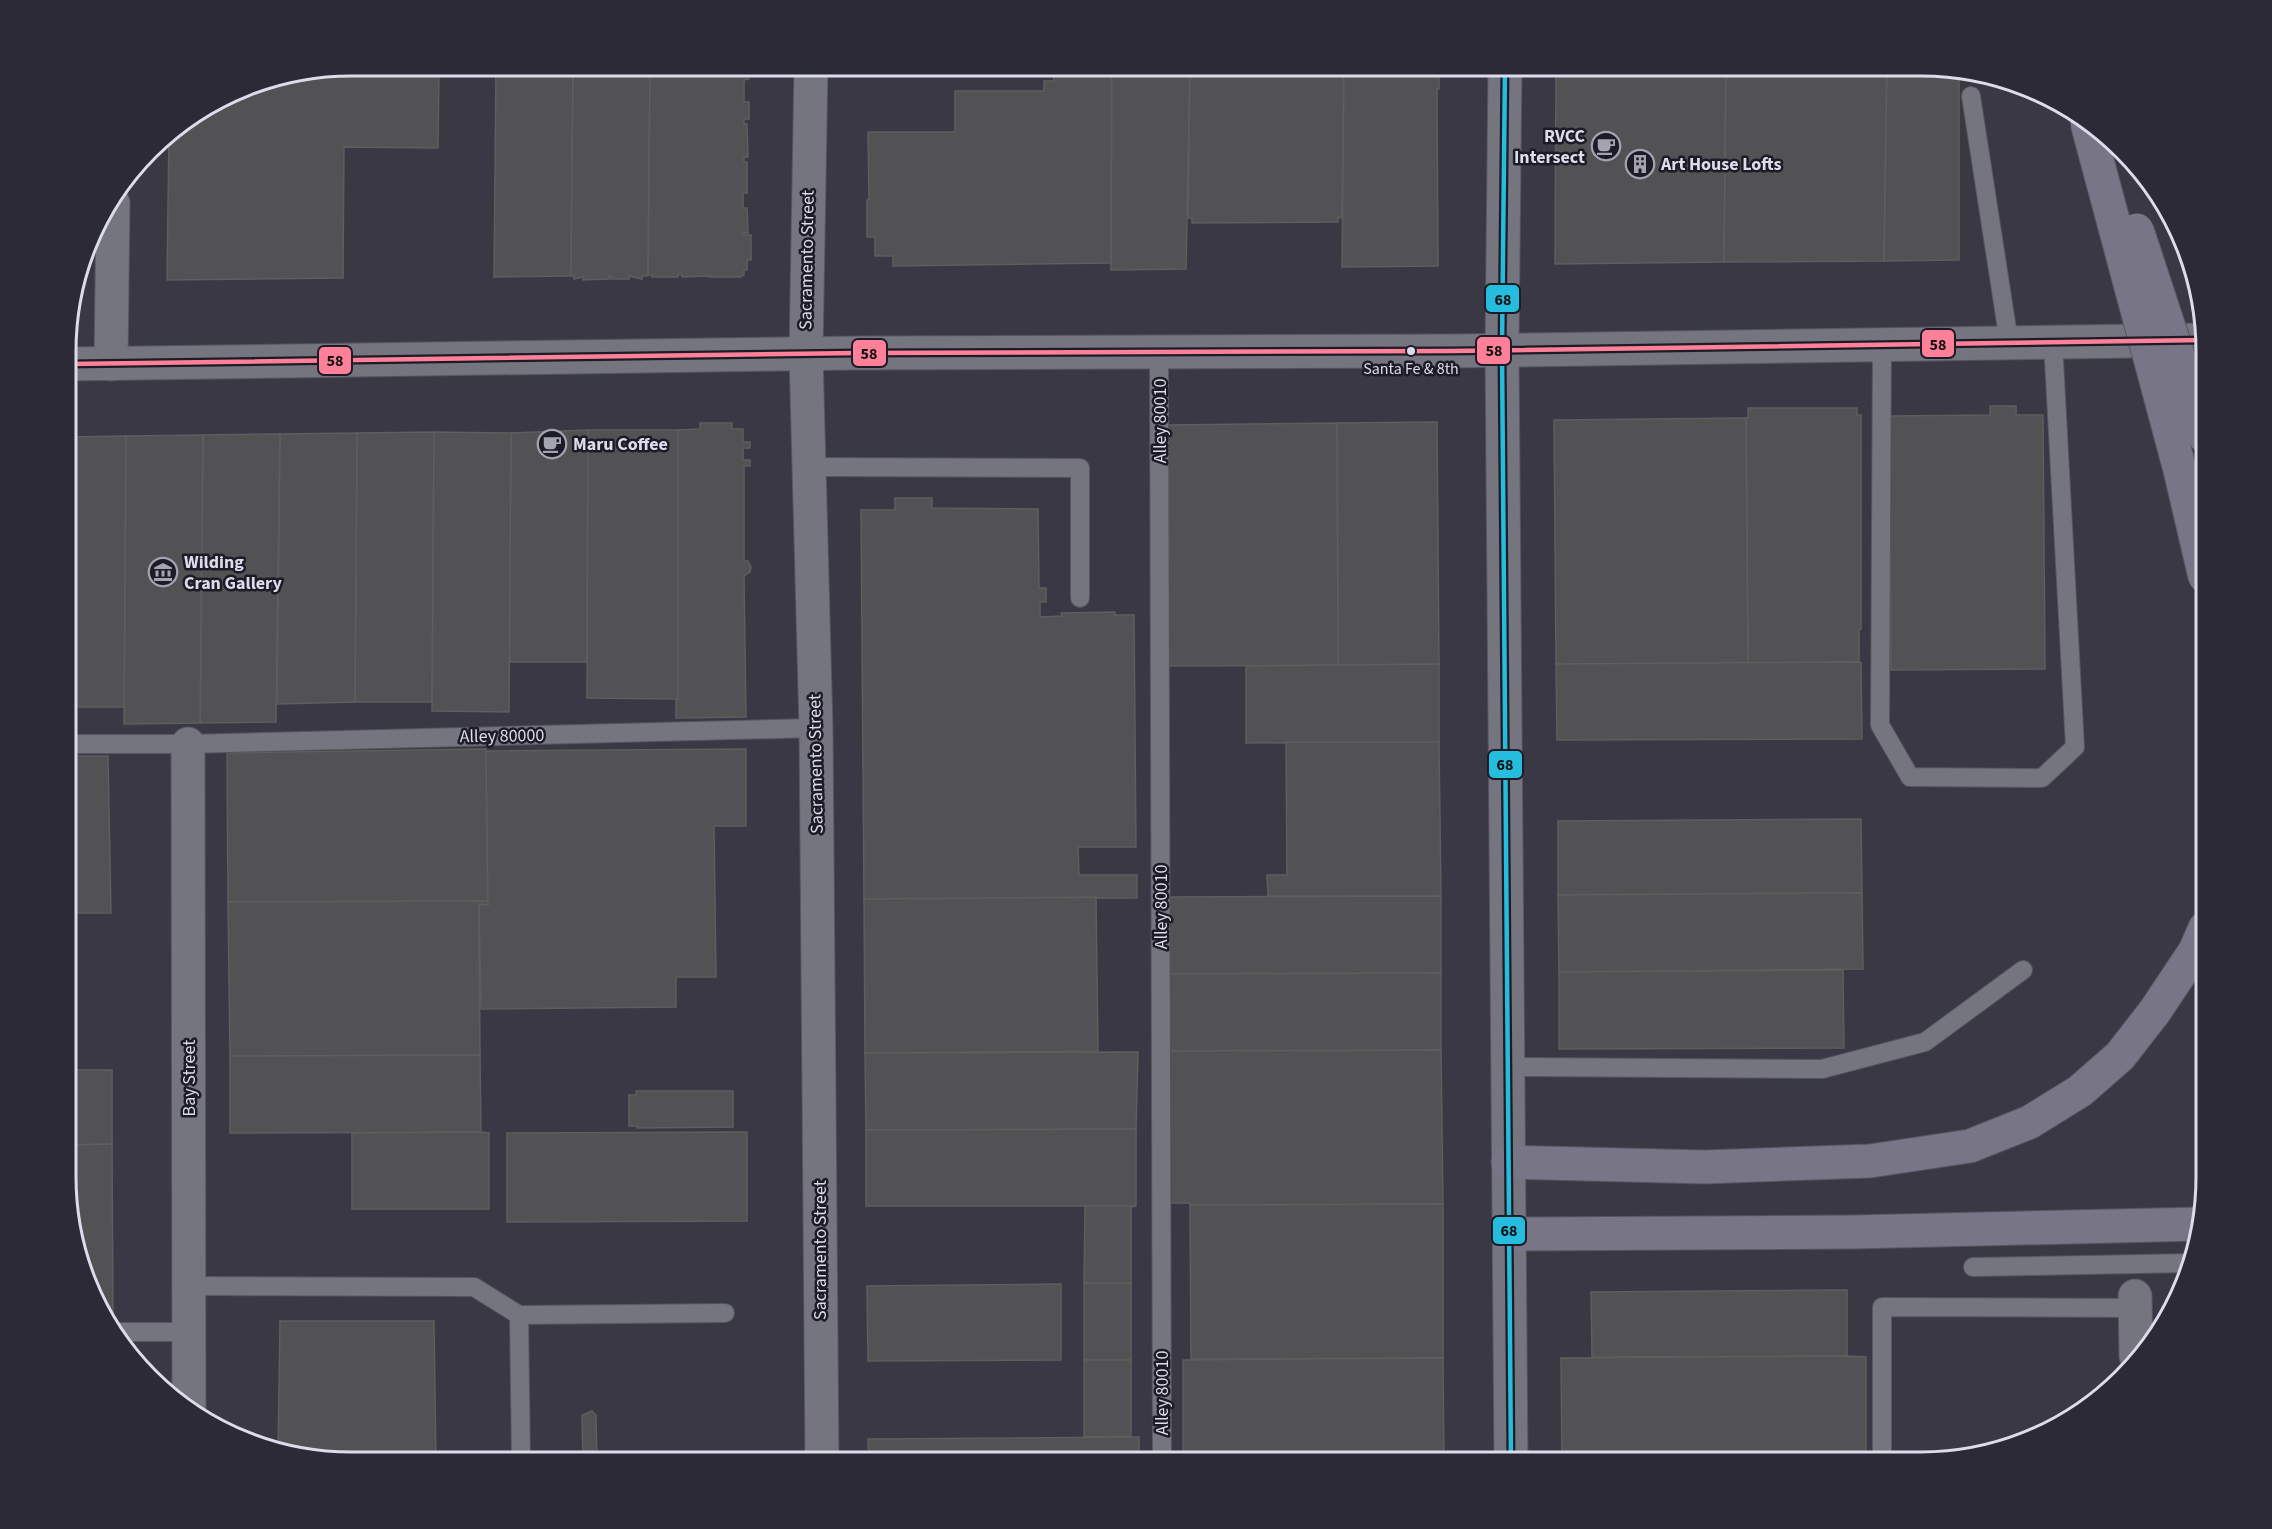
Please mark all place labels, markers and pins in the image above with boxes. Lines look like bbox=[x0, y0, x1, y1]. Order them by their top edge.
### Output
place label: RVCC Intersect bbox=[1514, 124, 1586, 170]
cafe icon: RVCC Intersect bbox=[1590, 130, 1622, 162]
building icon: Art House Lofts bbox=[1624, 148, 1656, 180]
place label: Art House Lofts bbox=[1660, 152, 1781, 177]
marker: Santa Fe & 8th bbox=[1405, 345, 1417, 357]
place label: Santa Fe & 8th bbox=[1363, 358, 1459, 380]
cafe icon: Maru Coffee bbox=[536, 428, 568, 460]
place label: Maru Coffee bbox=[573, 432, 668, 457]
place label: Wilding Cran Gallery bbox=[184, 550, 282, 596]
museum icon: Wilding Cran Gallery bbox=[147, 556, 179, 588]

